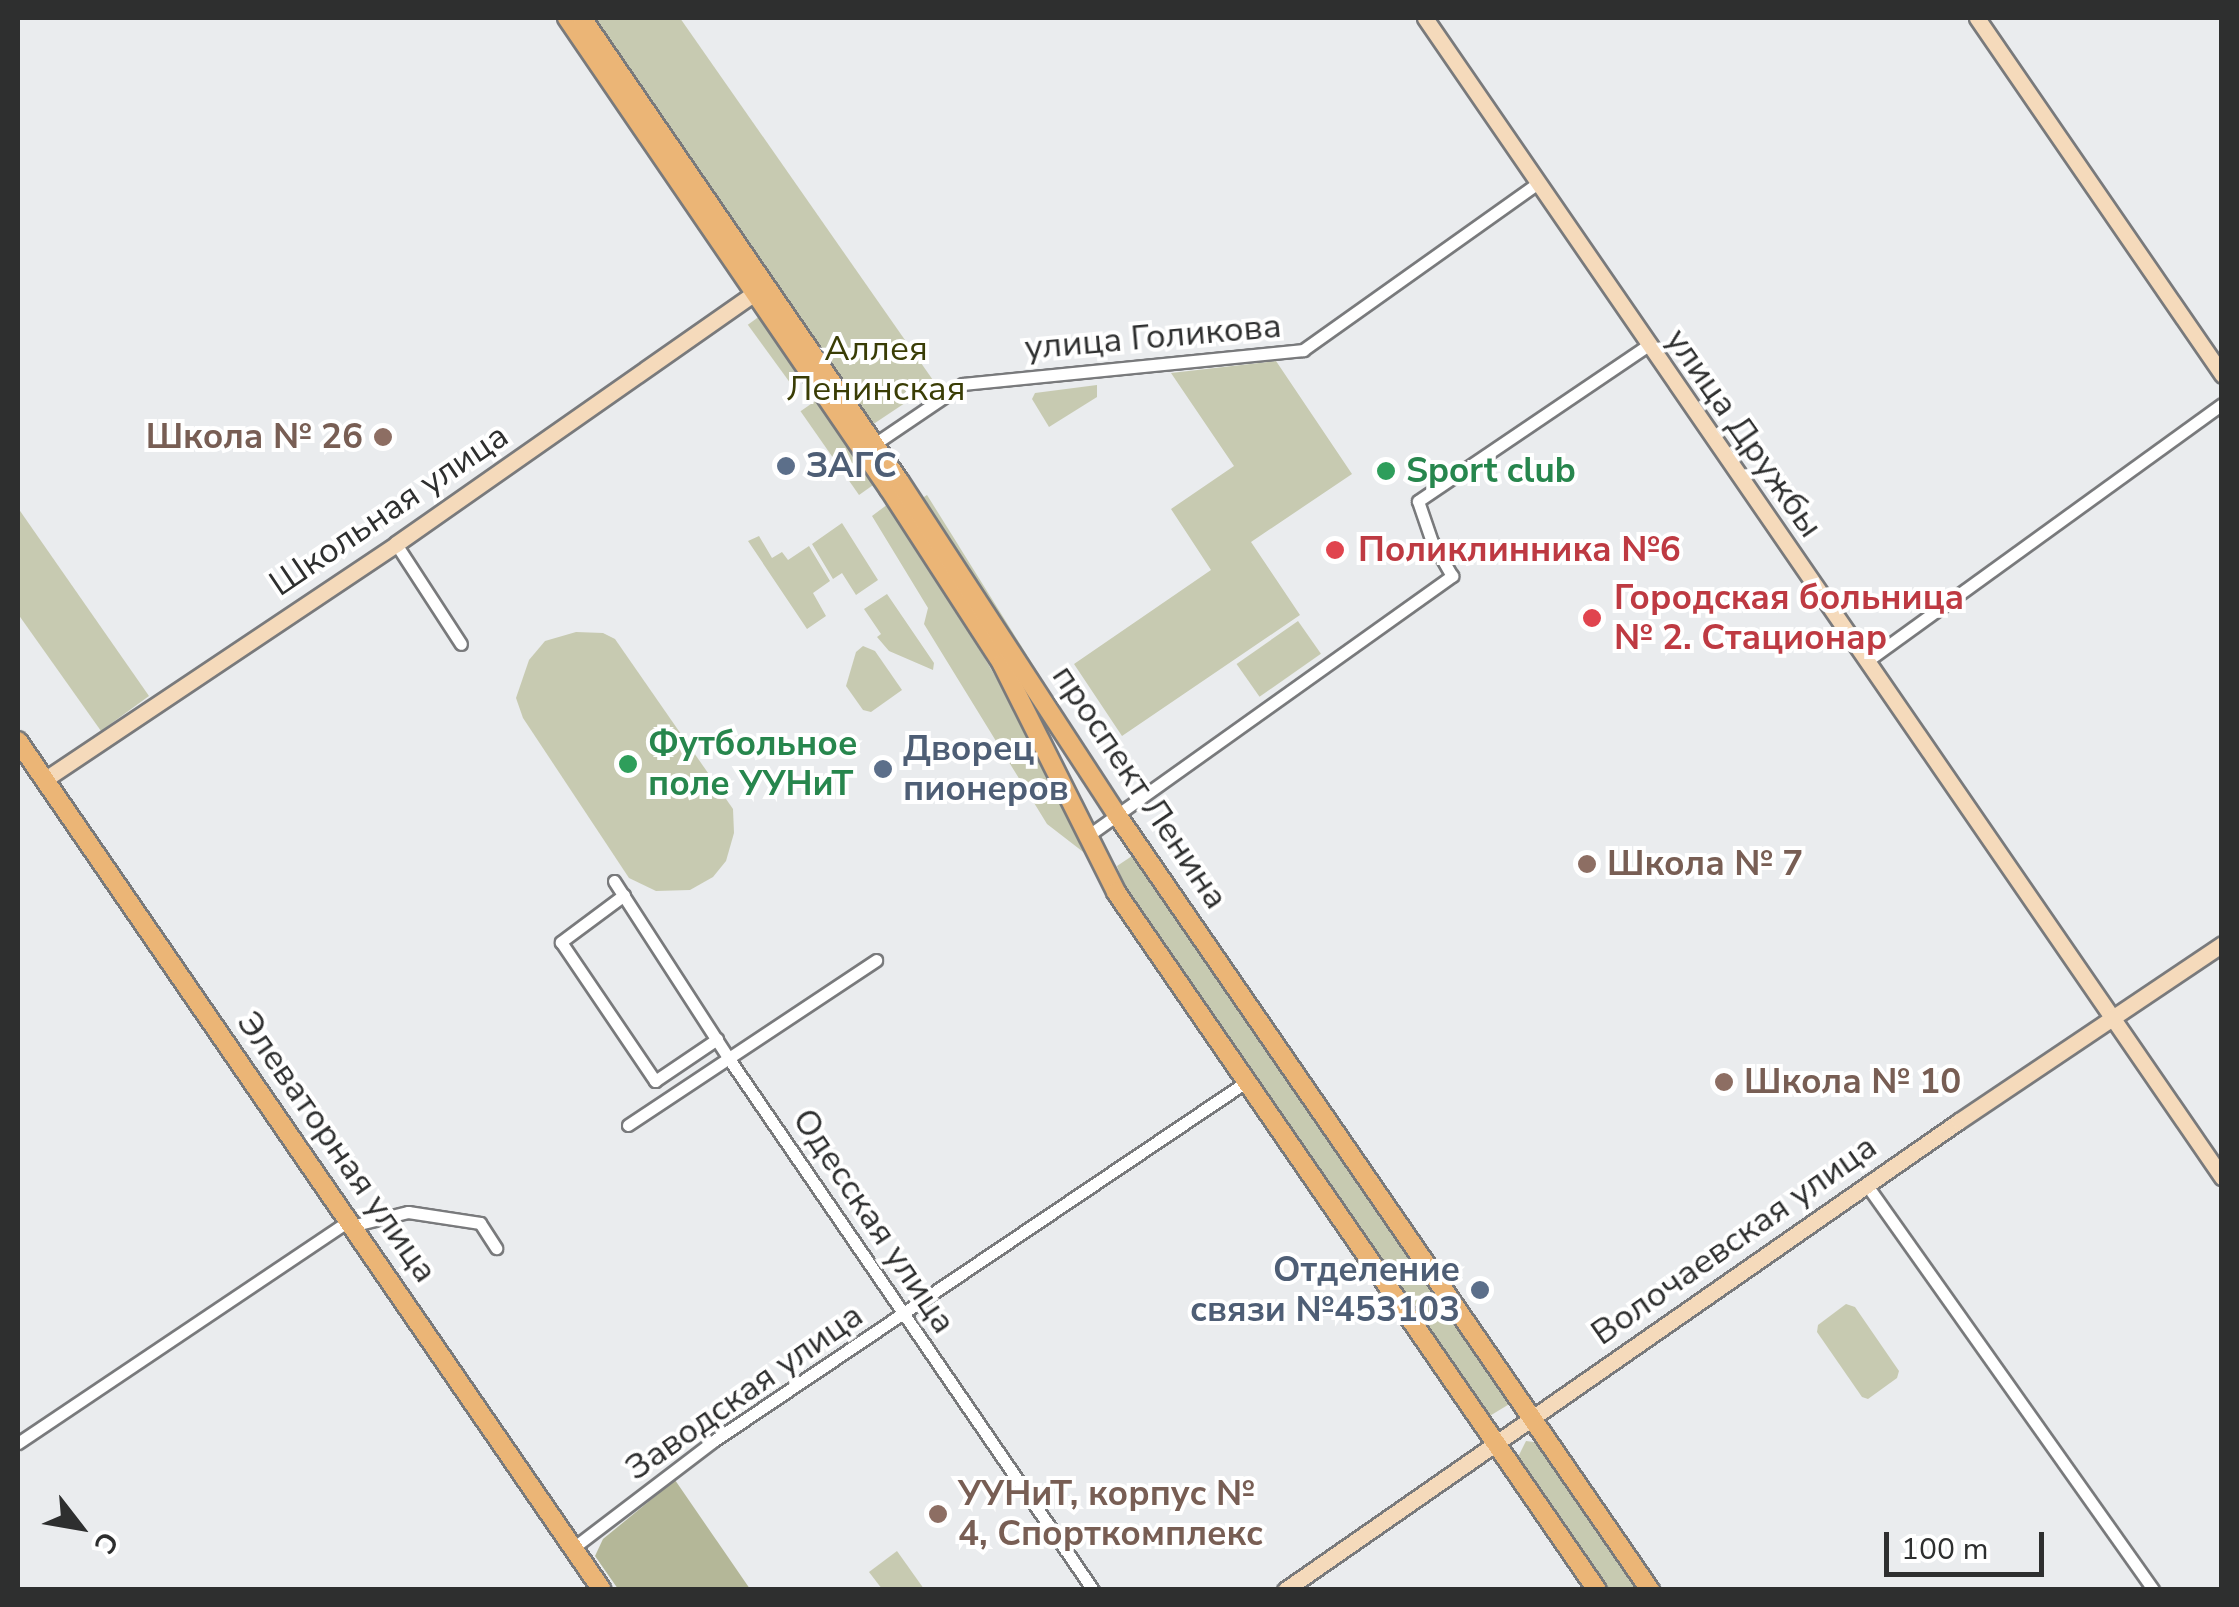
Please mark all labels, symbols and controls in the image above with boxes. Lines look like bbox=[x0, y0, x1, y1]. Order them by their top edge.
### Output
street label: улица Голикова bbox=[1023, 305, 1283, 369]
street label: улица Дружбы bbox=[1656, 320, 1832, 546]
park label: Аллея Ленинская bbox=[786, 328, 966, 410]
street label: Школьная улица bbox=[262, 415, 516, 605]
place label: Школа № 26 bbox=[146, 416, 363, 458]
marker: Школа № 26 bbox=[372, 426, 394, 448]
place label: ЗАГС bbox=[806, 445, 897, 487]
place label: Sport club bbox=[1406, 450, 1576, 492]
marker: ЗАГС bbox=[775, 455, 797, 477]
marker: Sport club bbox=[1375, 460, 1397, 482]
place label: Поликлинника №6 bbox=[1358, 529, 1681, 571]
marker: Поликлинника №6 bbox=[1322, 537, 1348, 563]
place label: Городская больница № 2. Стационар bbox=[1614, 577, 1964, 659]
marker: Городская больница № 2. Стационар bbox=[1579, 605, 1605, 631]
street label: проспект Ленина bbox=[1043, 657, 1237, 917]
place label: Футбольное поле УУНиТ bbox=[648, 723, 857, 805]
place label: Дворец пионеров bbox=[903, 728, 1069, 810]
marker: Футбольное поле УУНиТ bbox=[617, 753, 639, 775]
marker: Дворец пионеров bbox=[872, 758, 894, 780]
place label: Школа № 7 bbox=[1607, 843, 1803, 885]
marker: Школа № 7 bbox=[1576, 853, 1598, 875]
street label: Элеваторная улица bbox=[228, 1003, 446, 1291]
place label: Школа № 10 bbox=[1744, 1061, 1961, 1103]
marker: Школа № 10 bbox=[1713, 1071, 1735, 1093]
street label: Одесская улица bbox=[783, 1101, 965, 1341]
street label: Волочаевская улица bbox=[1583, 1126, 1885, 1354]
place label: Отделение связи №453103 bbox=[1190, 1249, 1460, 1331]
marker: Отделение связи №453103 bbox=[1469, 1279, 1491, 1301]
street label: Заводская улица bbox=[617, 1294, 871, 1490]
place label: УУНиТ, корпус № 4, Спорткомплекс bbox=[958, 1473, 1263, 1555]
north arrow bbox=[30, 1477, 130, 1577]
marker: УУНиТ, корпус № 4, Спорткомплекс bbox=[927, 1503, 949, 1525]
scale bar bbox=[1889, 1512, 2049, 1574]
text: С bbox=[85, 1525, 127, 1560]
text: 100 m bbox=[1901, 1529, 1988, 1570]

